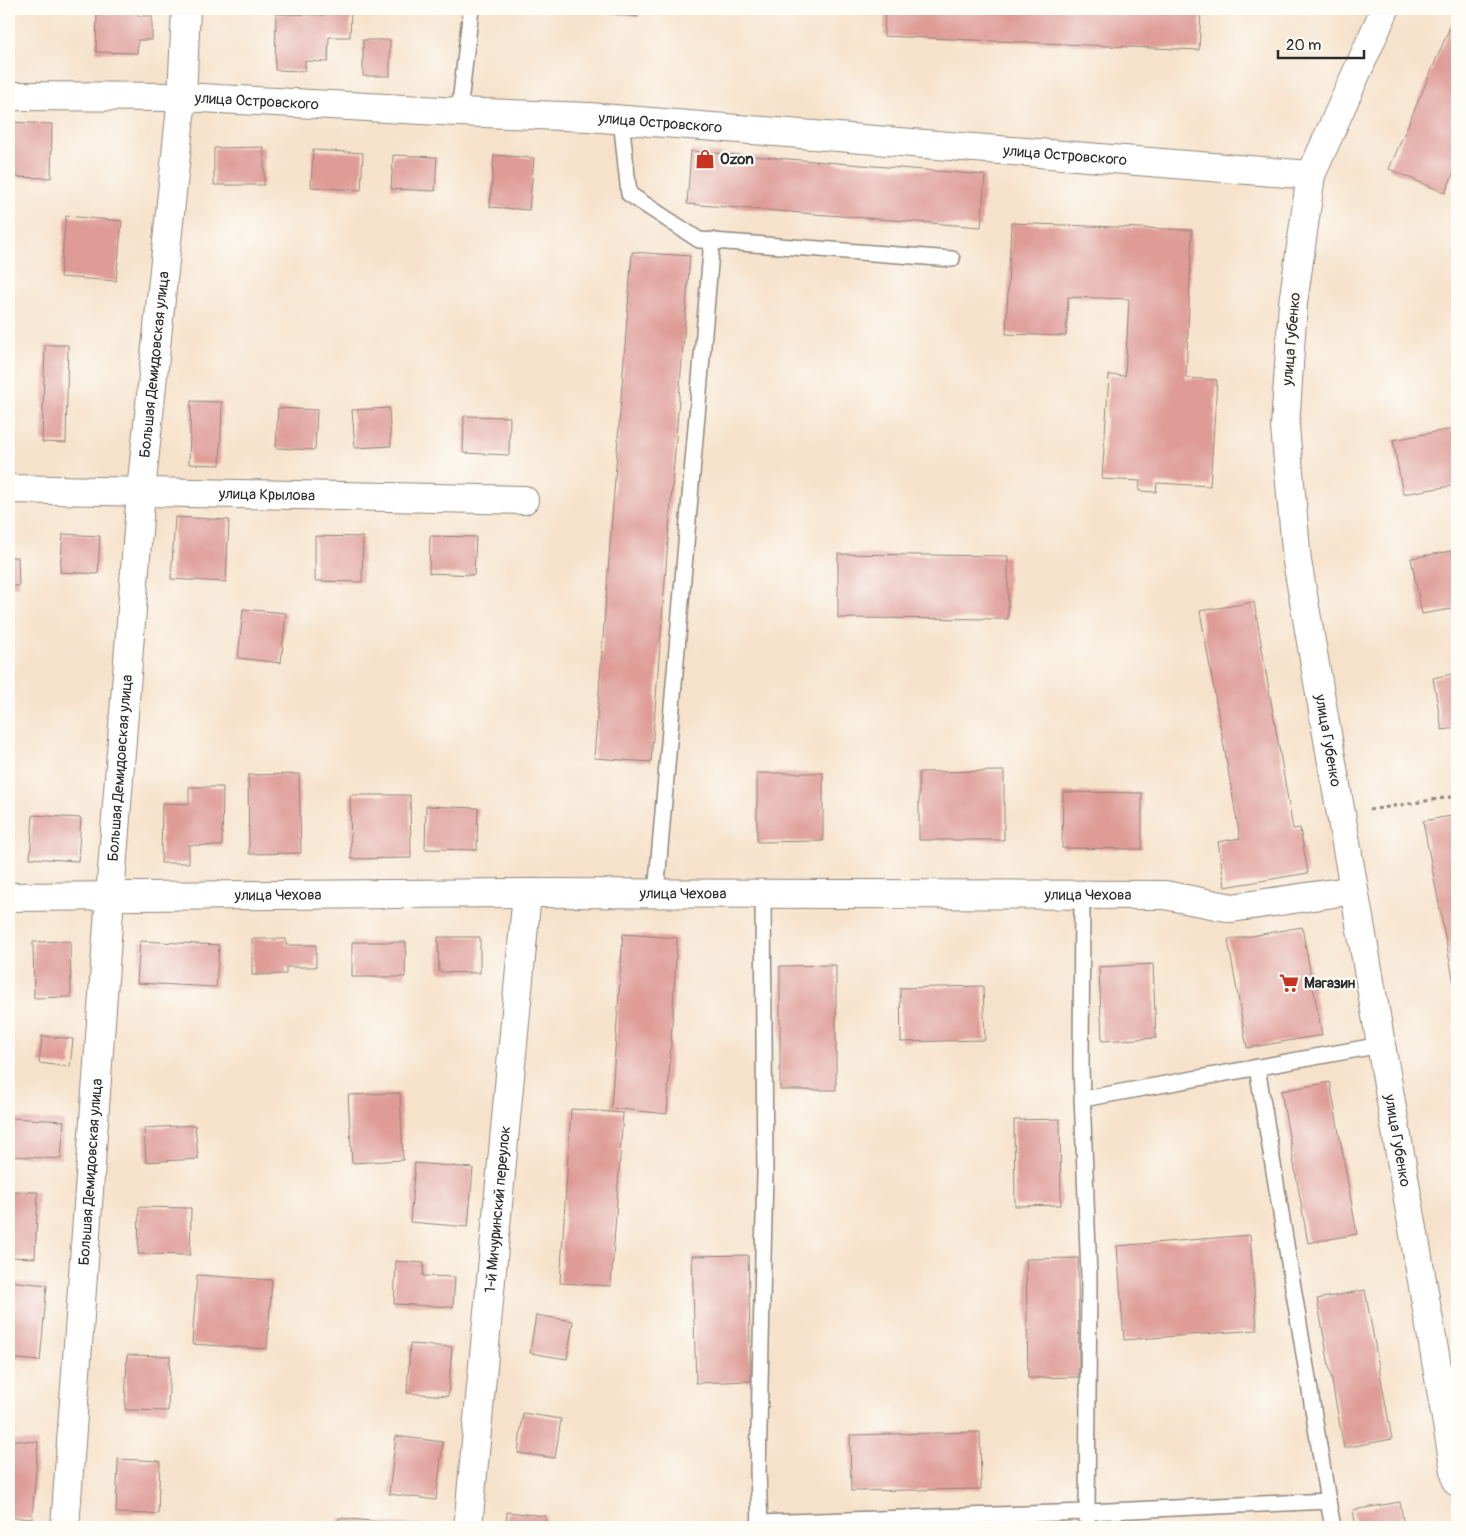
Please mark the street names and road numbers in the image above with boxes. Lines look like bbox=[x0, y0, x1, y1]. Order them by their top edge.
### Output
street label: улица Островского bbox=[193, 89, 319, 114]
street label: улица Островского bbox=[597, 109, 723, 138]
street label: улица Островского bbox=[1001, 141, 1128, 170]
street label: Большая Демидовская улица bbox=[136, 270, 174, 459]
street label: улица Губенко bbox=[1278, 292, 1305, 387]
street label: улица Крылова bbox=[218, 484, 315, 506]
street label: Большая Демидовская улица bbox=[104, 674, 137, 862]
street label: улица Губенко bbox=[1310, 692, 1345, 788]
street label: улица Чехова bbox=[638, 884, 727, 904]
street label: улица Чехова bbox=[233, 886, 322, 905]
street label: улица Чехова bbox=[1043, 886, 1132, 905]
street label: Большая Демидовская улица bbox=[75, 1078, 107, 1266]
street label: улица Губенко bbox=[1380, 1092, 1415, 1188]
street label: 1-й Мичуринский переулок bbox=[481, 1125, 515, 1294]

